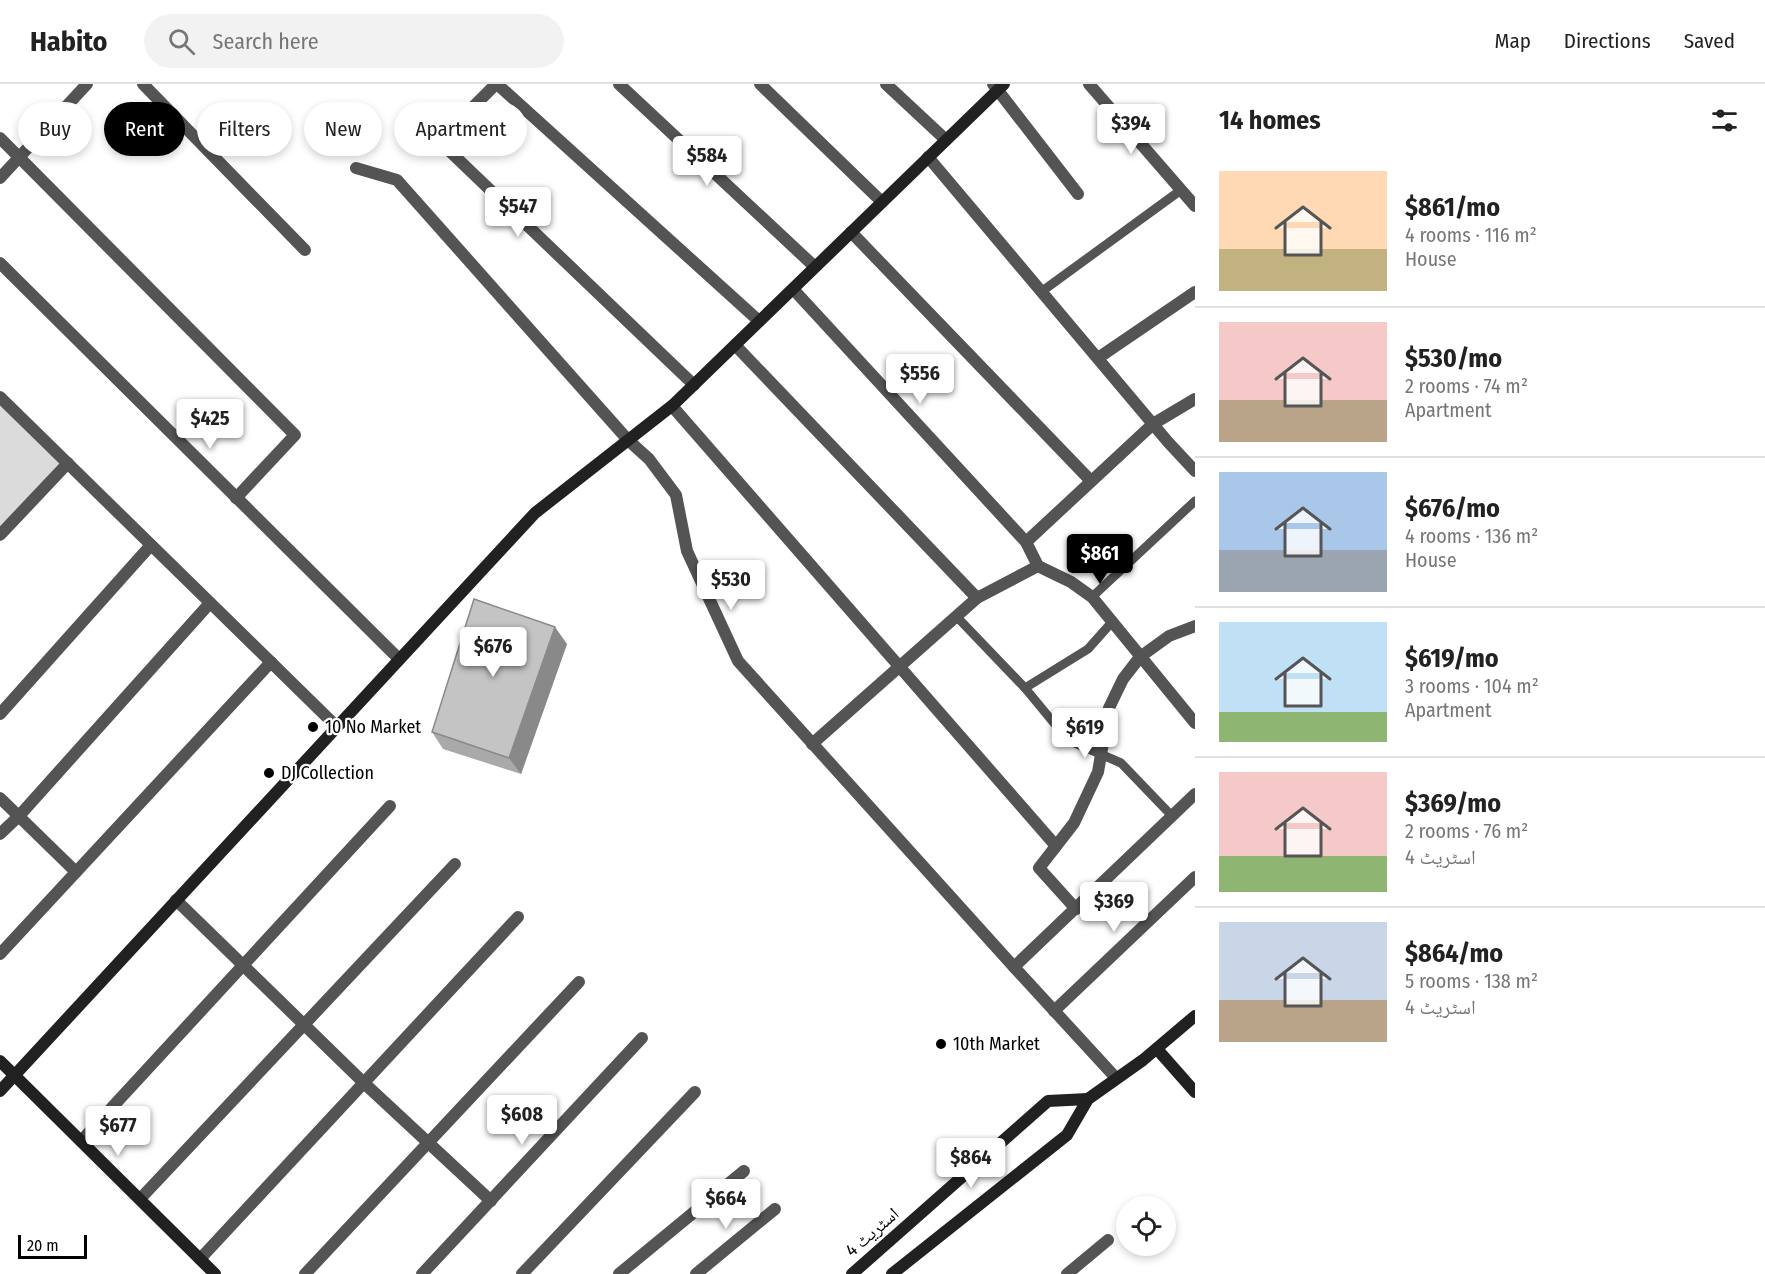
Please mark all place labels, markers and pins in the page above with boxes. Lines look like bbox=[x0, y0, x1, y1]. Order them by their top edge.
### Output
pin: $394 bbox=[1095, 104, 1167, 155]
pin: $584 bbox=[671, 136, 743, 187]
pin: $547 bbox=[482, 187, 554, 238]
pin: $556 bbox=[884, 354, 956, 405]
pin: $425 bbox=[174, 399, 246, 450]
pin: $861 bbox=[1064, 534, 1136, 585]
pin: $530 bbox=[695, 560, 767, 611]
pin: $676 bbox=[457, 627, 529, 678]
pin: $619 bbox=[1049, 708, 1121, 759]
place label: 10 No Market bbox=[325, 716, 421, 738]
marker: 10 No Market bbox=[306, 720, 320, 734]
place label: DJ Collection bbox=[281, 762, 374, 784]
marker: DJ Collection bbox=[262, 766, 276, 780]
pin: $369 bbox=[1078, 882, 1150, 933]
place label: 10th Market bbox=[953, 1033, 1040, 1055]
marker: 10th Market bbox=[934, 1037, 948, 1051]
pin: $608 bbox=[486, 1095, 558, 1146]
pin: $677 bbox=[82, 1106, 154, 1157]
pin: $864 bbox=[935, 1138, 1007, 1189]
pin: $664 bbox=[690, 1179, 762, 1230]

